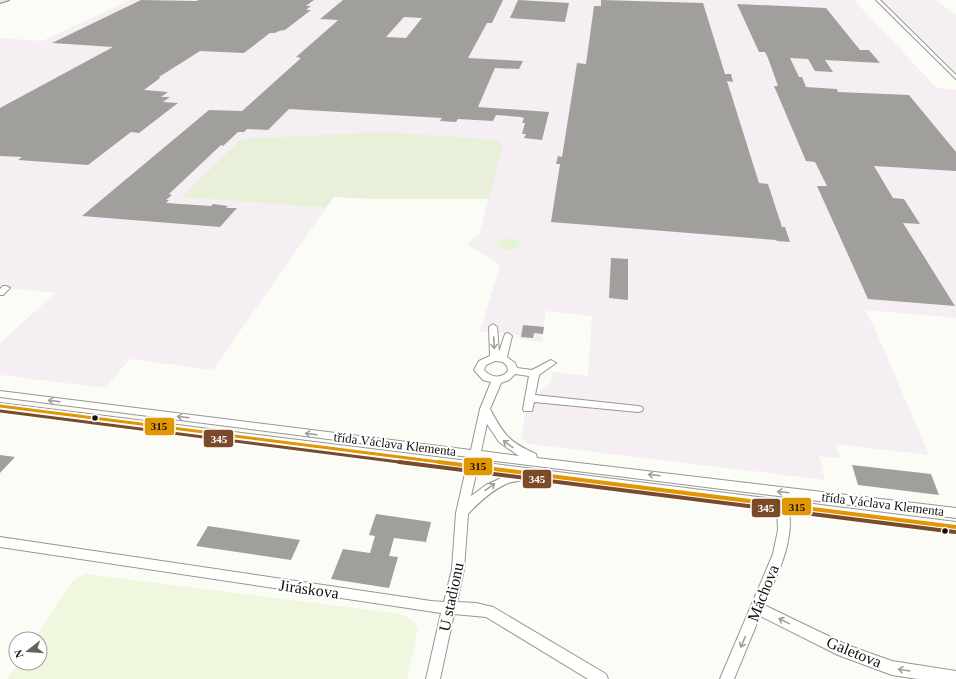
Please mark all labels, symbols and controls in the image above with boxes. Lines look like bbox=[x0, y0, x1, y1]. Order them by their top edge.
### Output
one-way arrow bbox=[490, 336, 498, 349]
one-way arrow bbox=[48, 397, 61, 405]
unlabelled marker bbox=[90, 413, 100, 423]
one-way arrow bbox=[176, 413, 189, 421]
line badge: 315 bbox=[144, 417, 175, 436]
text: 315 bbox=[151, 420, 168, 432]
line badge: 345 bbox=[203, 429, 234, 448]
street label: třída Václava Klementa bbox=[333, 429, 457, 459]
one-way arrow bbox=[305, 430, 318, 438]
text: 345 bbox=[211, 433, 228, 445]
one-way arrow bbox=[503, 440, 514, 448]
line badge: 315 bbox=[463, 457, 493, 476]
text: 315 bbox=[470, 460, 487, 472]
line badge: 345 bbox=[522, 469, 552, 489]
one-way arrow bbox=[648, 472, 661, 479]
text: 345 bbox=[529, 473, 546, 485]
one-way arrow bbox=[484, 483, 495, 491]
one-way arrow bbox=[777, 488, 790, 495]
street label: třída Václava Klementa bbox=[821, 489, 945, 519]
line badge: 315 bbox=[781, 497, 812, 516]
line badge: 345 bbox=[751, 498, 781, 518]
text: 315 bbox=[789, 501, 806, 513]
text: 345 bbox=[758, 502, 775, 514]
unlabelled marker bbox=[940, 526, 950, 536]
street label: U stadionu bbox=[435, 561, 467, 633]
street label: Máchova bbox=[744, 562, 782, 624]
street label: Jiráskova bbox=[278, 576, 340, 602]
one-way arrow bbox=[778, 617, 790, 624]
north arrow bbox=[8, 631, 48, 671]
street label: Galetova bbox=[824, 633, 884, 671]
one-way arrow bbox=[738, 636, 746, 648]
text: N bbox=[12, 648, 25, 659]
one-way arrow bbox=[898, 666, 911, 674]

